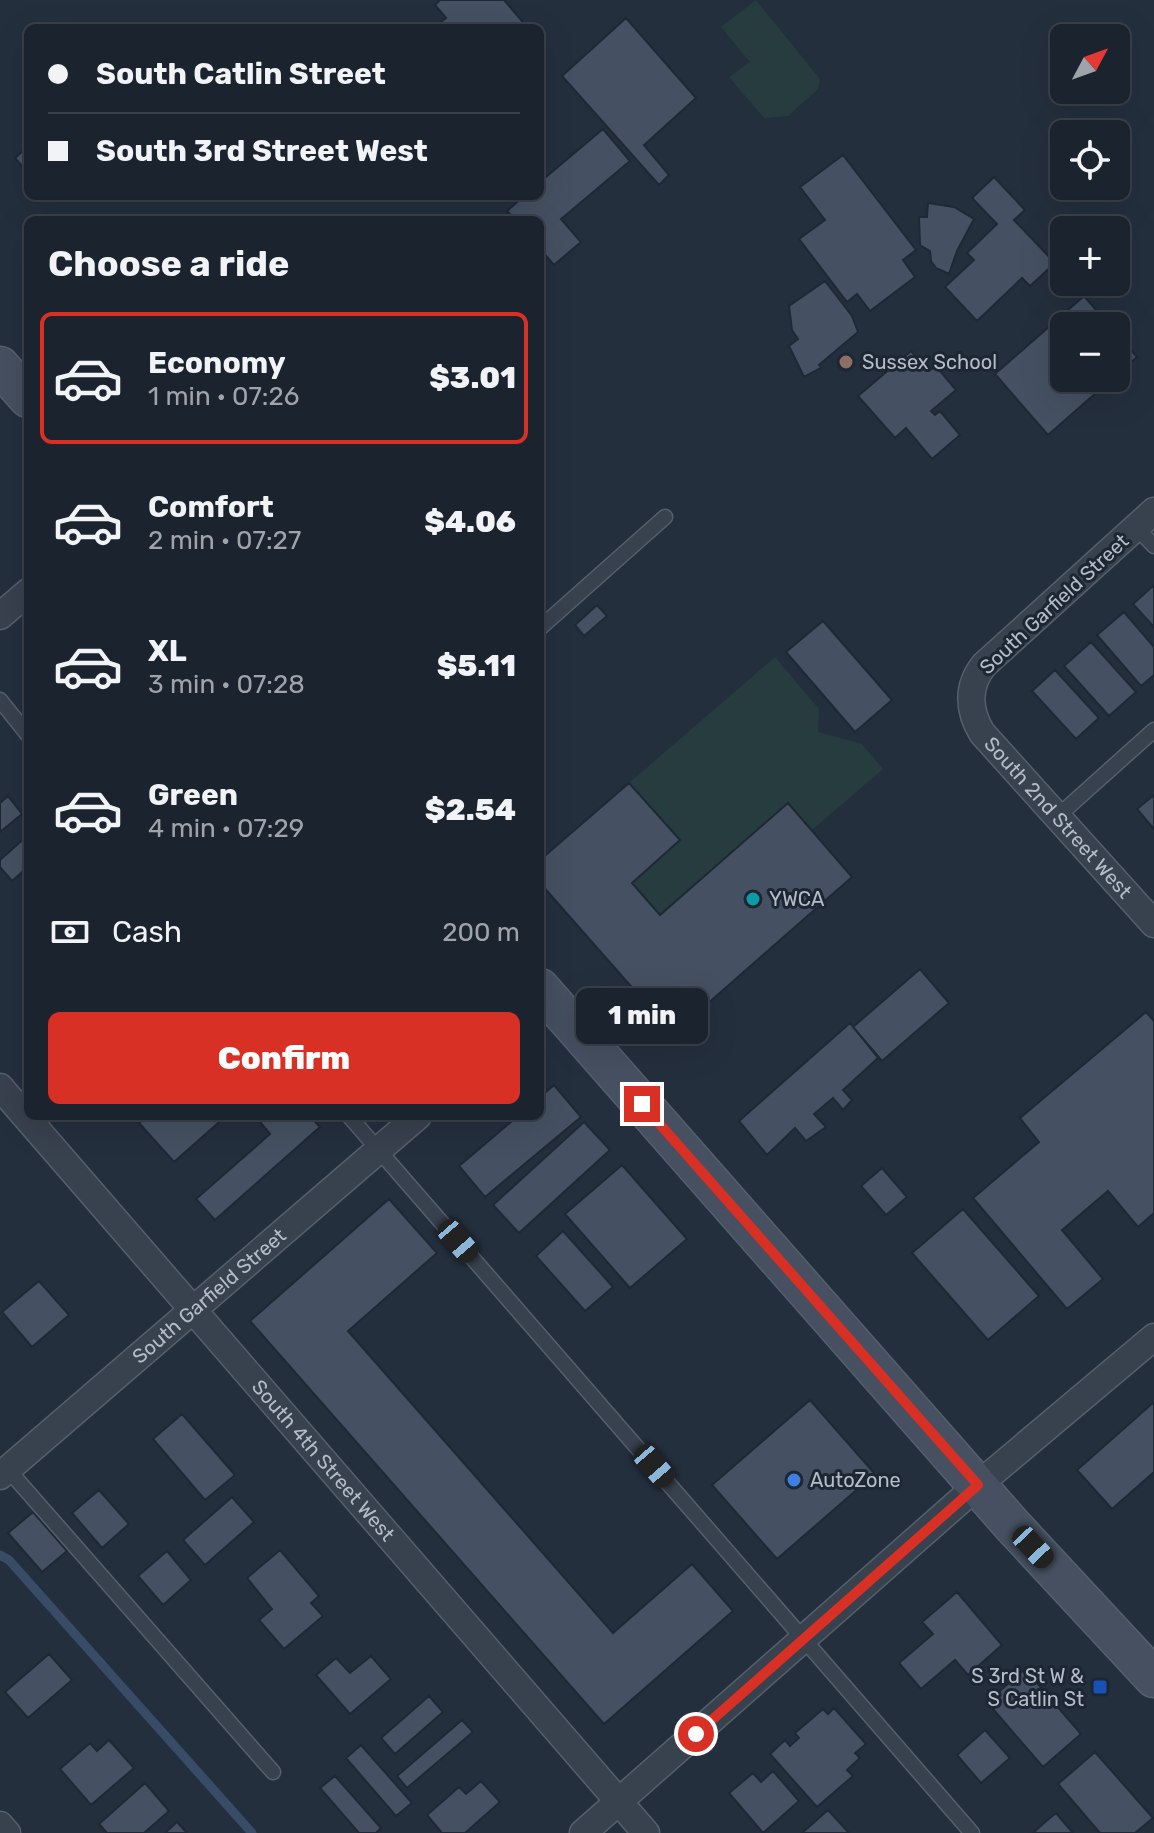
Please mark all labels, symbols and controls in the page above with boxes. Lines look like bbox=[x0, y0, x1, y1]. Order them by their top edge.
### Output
north arrow bbox=[1050, 24, 1130, 104]
map controls bbox=[1050, 24, 1130, 392]
text: South Catlin Street bbox=[96, 56, 386, 92]
button: locate bbox=[1050, 120, 1130, 200]
text: South 3rd Street West bbox=[96, 133, 428, 169]
button: + bbox=[1050, 216, 1130, 296]
text: Choose a ride bbox=[48, 242, 289, 285]
button: − bbox=[1050, 312, 1130, 392]
icon: car bbox=[52, 342, 124, 414]
text: Economy bbox=[148, 345, 286, 381]
place label: Sussex School bbox=[862, 350, 997, 374]
marker: Sussex School bbox=[837, 353, 855, 371]
text: $3.01 bbox=[429, 360, 516, 396]
text: 1 min · 07:26 bbox=[148, 381, 299, 412]
icon: car bbox=[52, 486, 124, 558]
text: Comfort bbox=[148, 489, 274, 525]
text: $4.06 bbox=[424, 504, 516, 540]
text: 2 min · 07:27 bbox=[148, 525, 301, 556]
street label: South Garfield Street bbox=[975, 529, 1134, 679]
icon: car bbox=[52, 630, 124, 702]
text: XL bbox=[148, 633, 187, 669]
text: $5.11 bbox=[437, 648, 516, 684]
text: 3 min · 07:28 bbox=[148, 669, 305, 700]
street label: South 2nd Street West bbox=[979, 732, 1137, 903]
icon: car bbox=[52, 774, 124, 846]
text: Green bbox=[148, 777, 238, 813]
text: $2.54 bbox=[425, 792, 516, 828]
text: 4 min · 07:29 bbox=[148, 813, 304, 844]
place label: YWCA bbox=[769, 887, 824, 911]
marker: YWCA bbox=[744, 890, 762, 908]
icon: cash bbox=[48, 910, 92, 954]
text: Cash bbox=[112, 914, 182, 950]
text: 200 m bbox=[442, 917, 520, 948]
callout: 1 min bbox=[576, 988, 708, 1044]
text: 1 min bbox=[608, 1000, 676, 1031]
button: Confirm bbox=[48, 1012, 520, 1104]
route end bbox=[624, 1086, 660, 1122]
car bbox=[433, 1215, 483, 1267]
street label: South Garfield Street bbox=[127, 1223, 291, 1369]
street label: South 4th Street West bbox=[247, 1375, 400, 1546]
car bbox=[629, 1440, 679, 1492]
place label: AutoZone bbox=[810, 1468, 901, 1492]
marker: AutoZone bbox=[785, 1471, 803, 1489]
car bbox=[1008, 1521, 1058, 1573]
place label: S 3rd St W & S Catlin St bbox=[971, 1664, 1084, 1711]
marker: S 3rd St W & S Catlin St bbox=[1091, 1678, 1109, 1696]
route start bbox=[678, 1716, 714, 1752]

